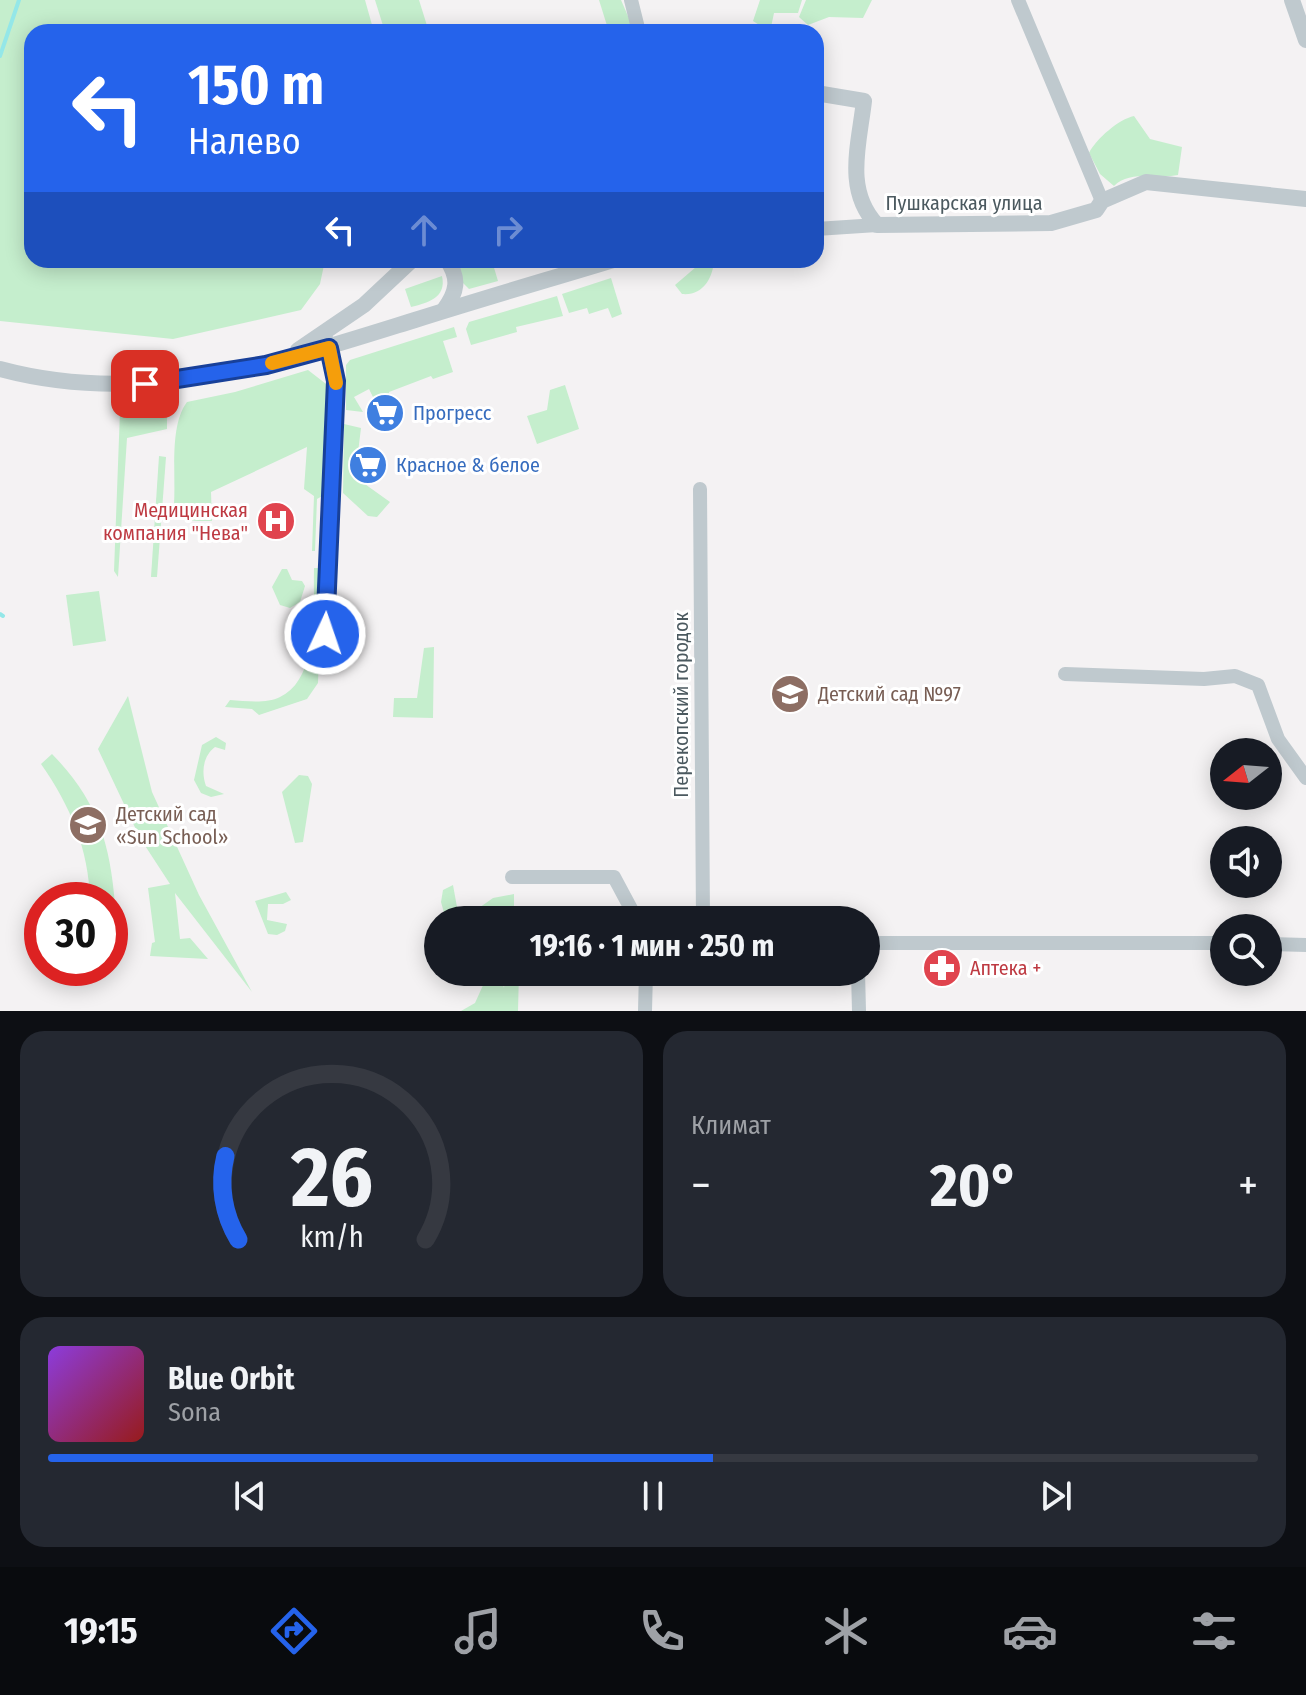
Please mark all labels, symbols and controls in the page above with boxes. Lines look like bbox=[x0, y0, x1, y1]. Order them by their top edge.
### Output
text: 150 m bbox=[188, 52, 324, 119]
icon: left bbox=[56, 56, 160, 160]
text: Налево bbox=[188, 120, 301, 164]
street label: Пушкарская улица bbox=[886, 191, 1042, 215]
icon: left bbox=[318, 208, 362, 252]
icon: ahead bbox=[402, 208, 446, 252]
icon: right bbox=[486, 208, 530, 252]
pin bbox=[111, 350, 179, 418]
icon: arrive bbox=[123, 362, 167, 406]
supermarket icon: Прогресс bbox=[364, 392, 406, 434]
place label: Прогресс bbox=[413, 401, 492, 425]
supermarket icon: Красное & белое bbox=[347, 444, 389, 486]
place label: Красное & белое bbox=[396, 453, 540, 477]
place label: Медицинская компания "Нева" bbox=[103, 498, 248, 545]
hospital icon: Медицинская компания "Нева" bbox=[255, 500, 297, 542]
position arrow bbox=[283, 592, 367, 676]
street label: Перекопский городок bbox=[669, 612, 693, 798]
school or university icon: Детский сад №97 bbox=[769, 673, 811, 715]
place label: Детский сад №97 bbox=[817, 682, 961, 706]
north arrow bbox=[1210, 738, 1282, 810]
map controls bbox=[1210, 738, 1282, 986]
place label: Детский сад «Sun School» bbox=[115, 802, 228, 849]
school or university icon: Детский сад «Sun School» bbox=[67, 804, 109, 846]
button: sound bbox=[1210, 826, 1282, 898]
speed limit sign: 30 bbox=[24, 882, 128, 986]
button: search bbox=[1210, 914, 1282, 986]
text: 19:16 · 1 мин · 250 m bbox=[530, 928, 774, 964]
pharmacy icon: Аптека + bbox=[921, 947, 963, 989]
place label: Аптека + bbox=[970, 956, 1041, 980]
text: Климат bbox=[691, 1110, 771, 1141]
text: 26 bbox=[289, 1128, 373, 1228]
text: 20° bbox=[930, 1150, 1019, 1222]
text: − bbox=[691, 1159, 711, 1212]
text: + bbox=[1238, 1159, 1258, 1212]
text: km/h bbox=[300, 1220, 363, 1255]
text: Blue Orbit bbox=[168, 1361, 294, 1397]
text: Sona bbox=[168, 1397, 221, 1428]
icon: previous bbox=[228, 1474, 272, 1518]
icon: pause bbox=[631, 1474, 675, 1518]
icon: next bbox=[1034, 1474, 1078, 1518]
icon: directions bbox=[266, 1603, 322, 1659]
icon: music bbox=[450, 1603, 506, 1659]
icon: phone bbox=[634, 1603, 690, 1659]
icon: climate bbox=[818, 1603, 874, 1659]
icon: car bbox=[1002, 1603, 1058, 1659]
icon: filters bbox=[1186, 1603, 1242, 1659]
text: 19:15 bbox=[64, 1609, 138, 1653]

